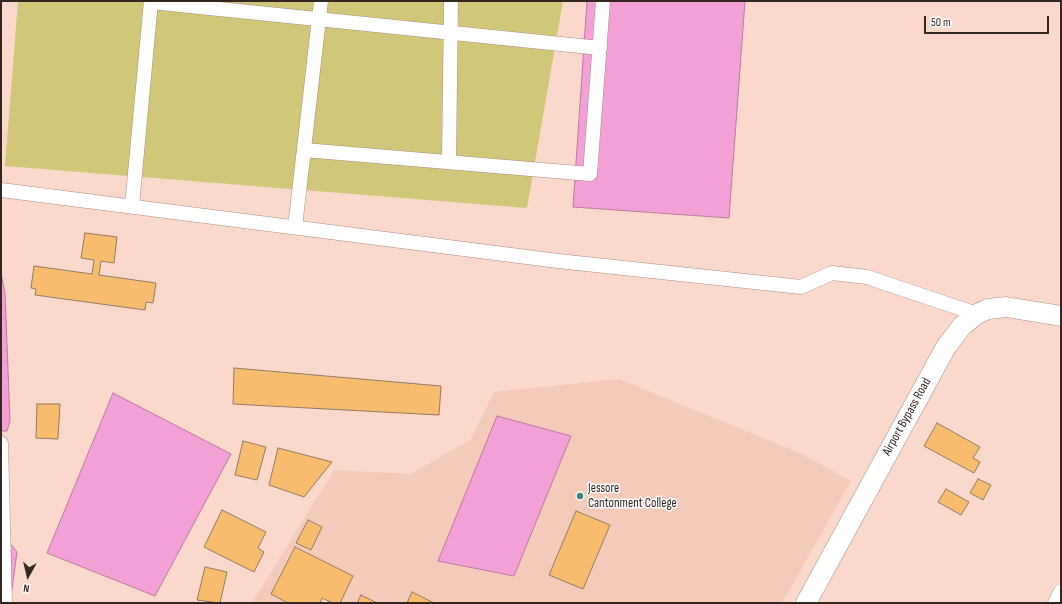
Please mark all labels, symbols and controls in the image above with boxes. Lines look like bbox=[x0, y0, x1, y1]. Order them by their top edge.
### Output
scale bar bbox=[926, 8, 1051, 34]
text: 50 m bbox=[931, 15, 951, 30]
street label: Airport Bypass Road bbox=[879, 375, 935, 459]
place label: Jessore Cantonment College bbox=[588, 481, 677, 512]
marker: Jessore Cantonment College bbox=[575, 491, 585, 501]
north arrow bbox=[8, 556, 48, 596]
text: N bbox=[22, 582, 30, 595]

